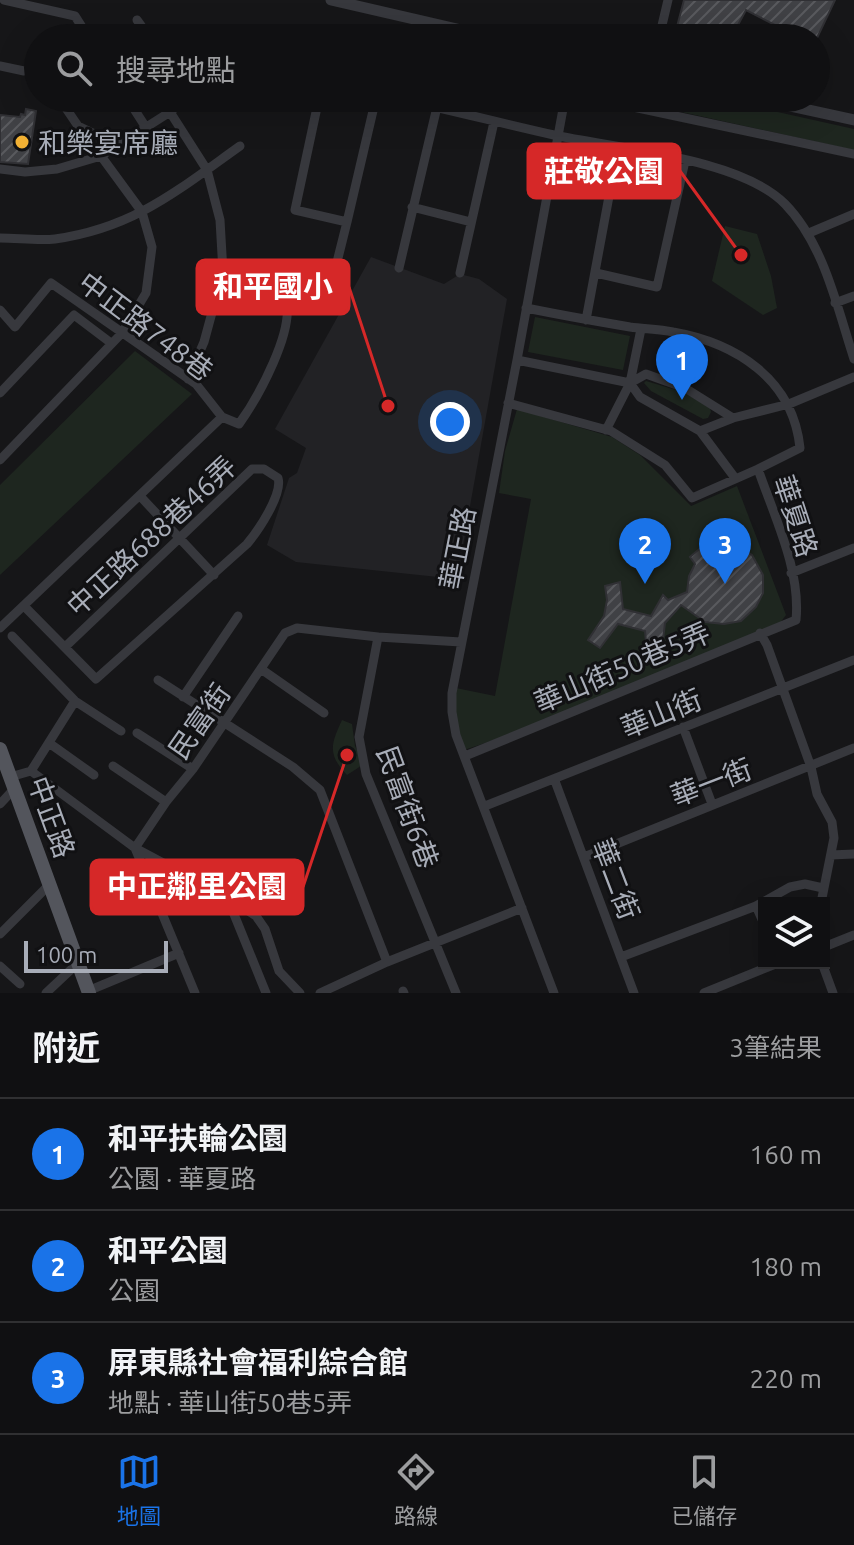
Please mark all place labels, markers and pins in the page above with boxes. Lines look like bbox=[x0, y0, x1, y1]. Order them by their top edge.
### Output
place label: 和樂宴席廳 bbox=[38, 127, 178, 158]
marker: 和樂宴席廳 bbox=[13, 133, 31, 151]
callout: 莊敬公園 bbox=[528, 144, 680, 198]
callout: 和平國小 bbox=[197, 260, 349, 314]
pin: 1 bbox=[656, 334, 708, 400]
pin: 2 bbox=[619, 518, 671, 584]
pin: 3 bbox=[699, 518, 751, 584]
callout: 中正鄰里公園 bbox=[91, 860, 303, 914]

